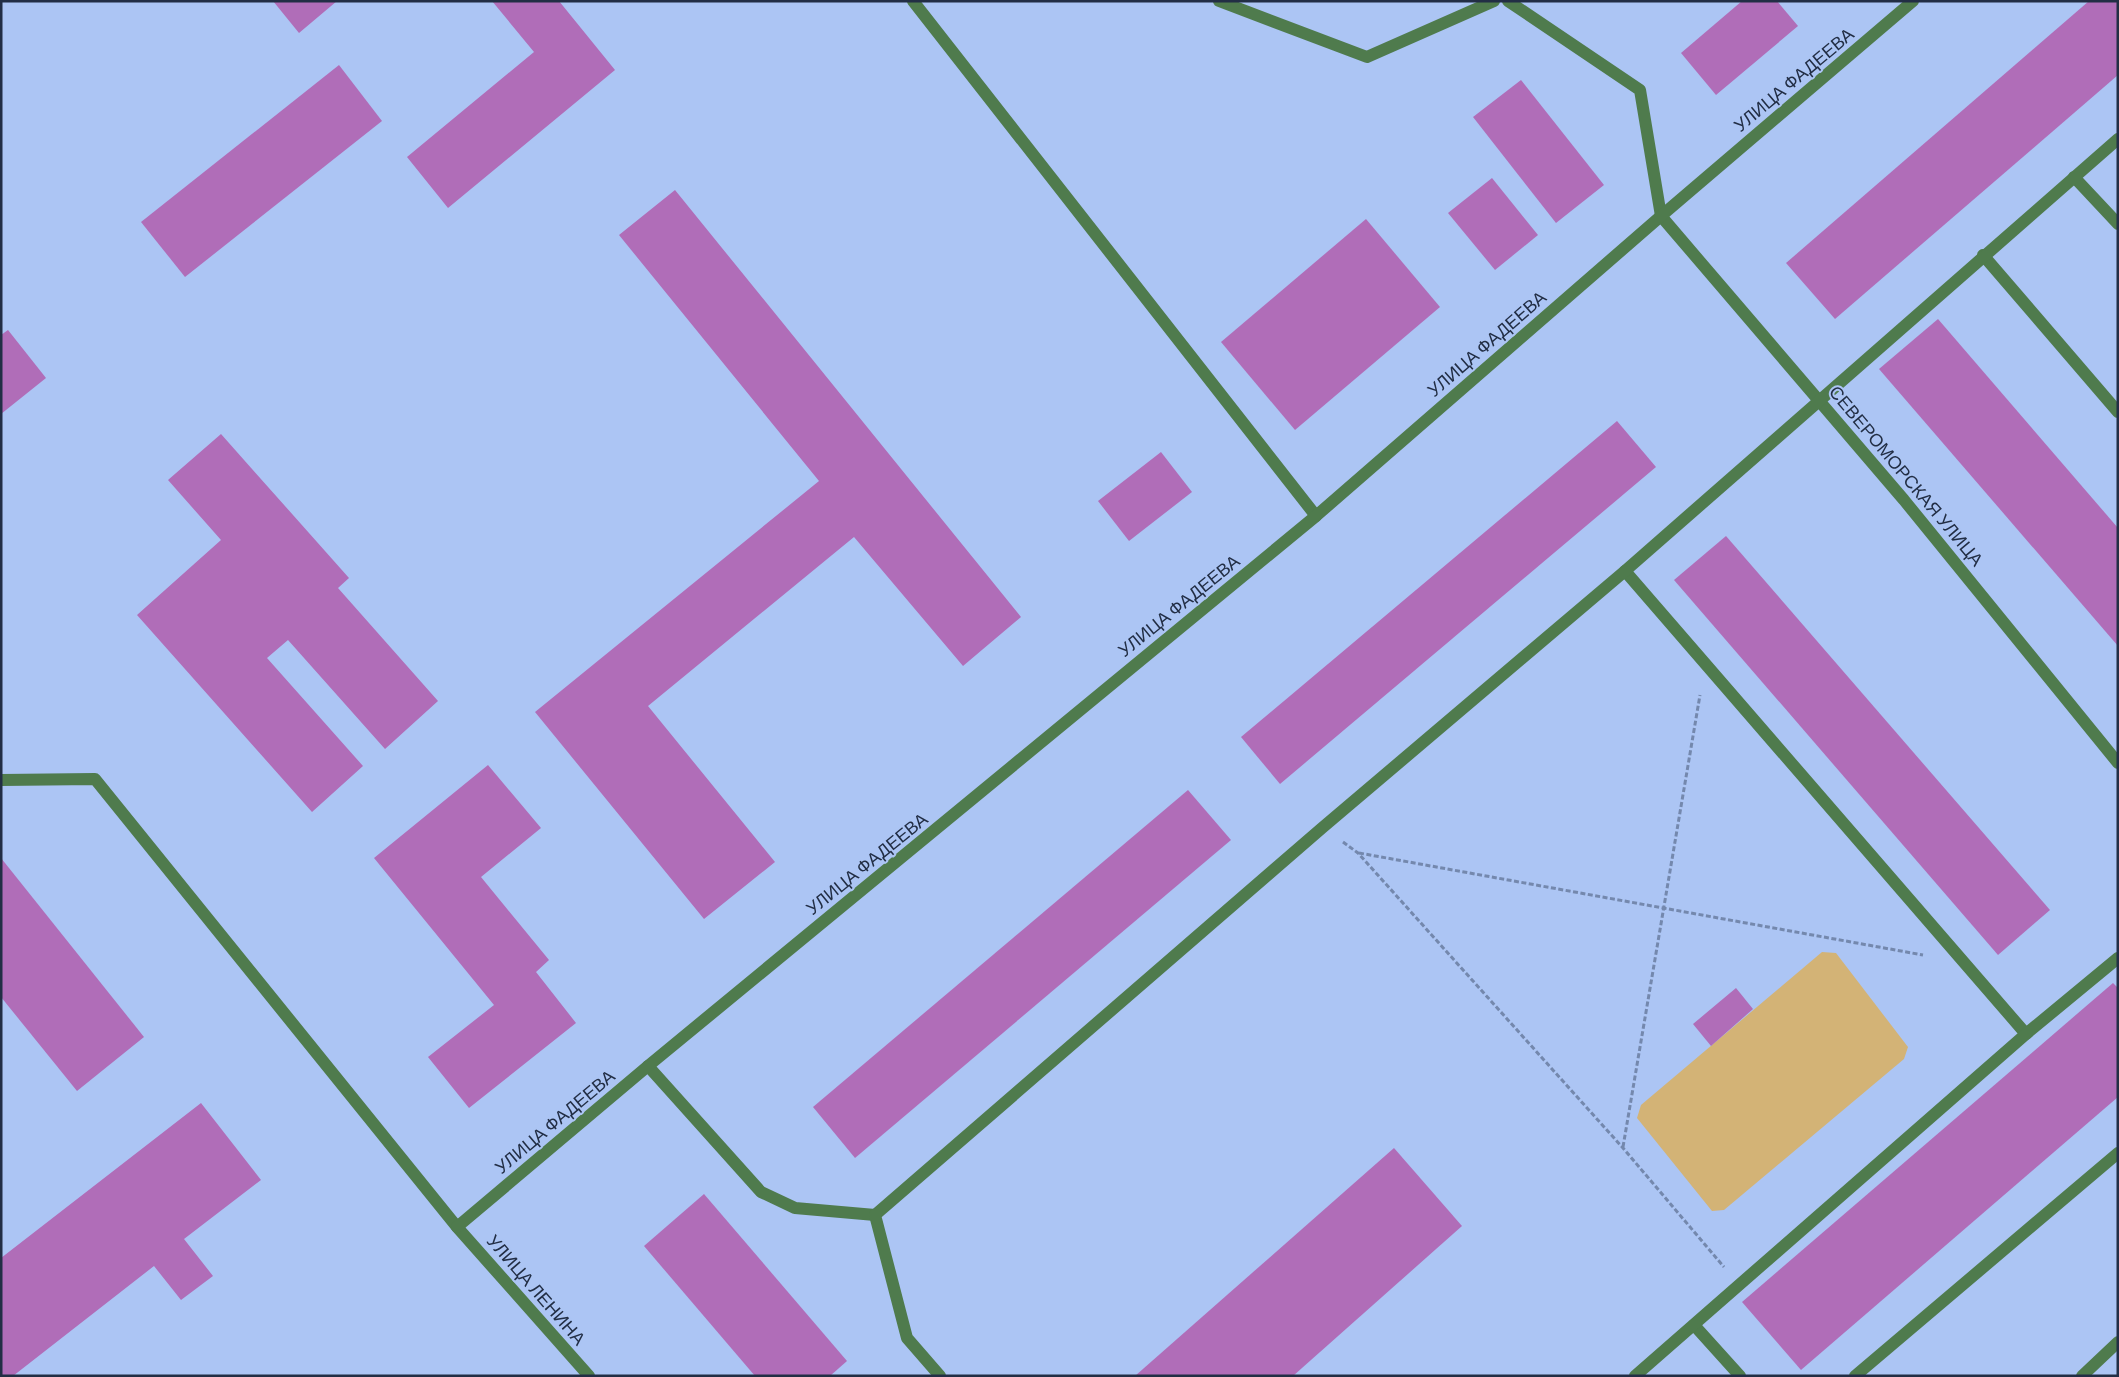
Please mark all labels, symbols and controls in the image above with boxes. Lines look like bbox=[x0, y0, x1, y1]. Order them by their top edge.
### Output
street label: УЛИЦА ФАДЕЕВА bbox=[1729, 23, 1858, 136]
street label: УЛИЦА ФАДЕЕВА bbox=[1423, 286, 1550, 401]
street label: СЕВЕРОМОРСКАЯ УЛИЦА bbox=[1825, 381, 1989, 570]
street label: УЛИЦА ФАДЕЕВА bbox=[1113, 549, 1244, 661]
street label: УЛИЦА ФАДЕЕВА bbox=[801, 807, 932, 919]
street label: УЛИЦА ФАДЕЕВА bbox=[490, 1065, 619, 1178]
street label: УЛИЦА ЛЕНИНА bbox=[483, 1230, 591, 1349]

